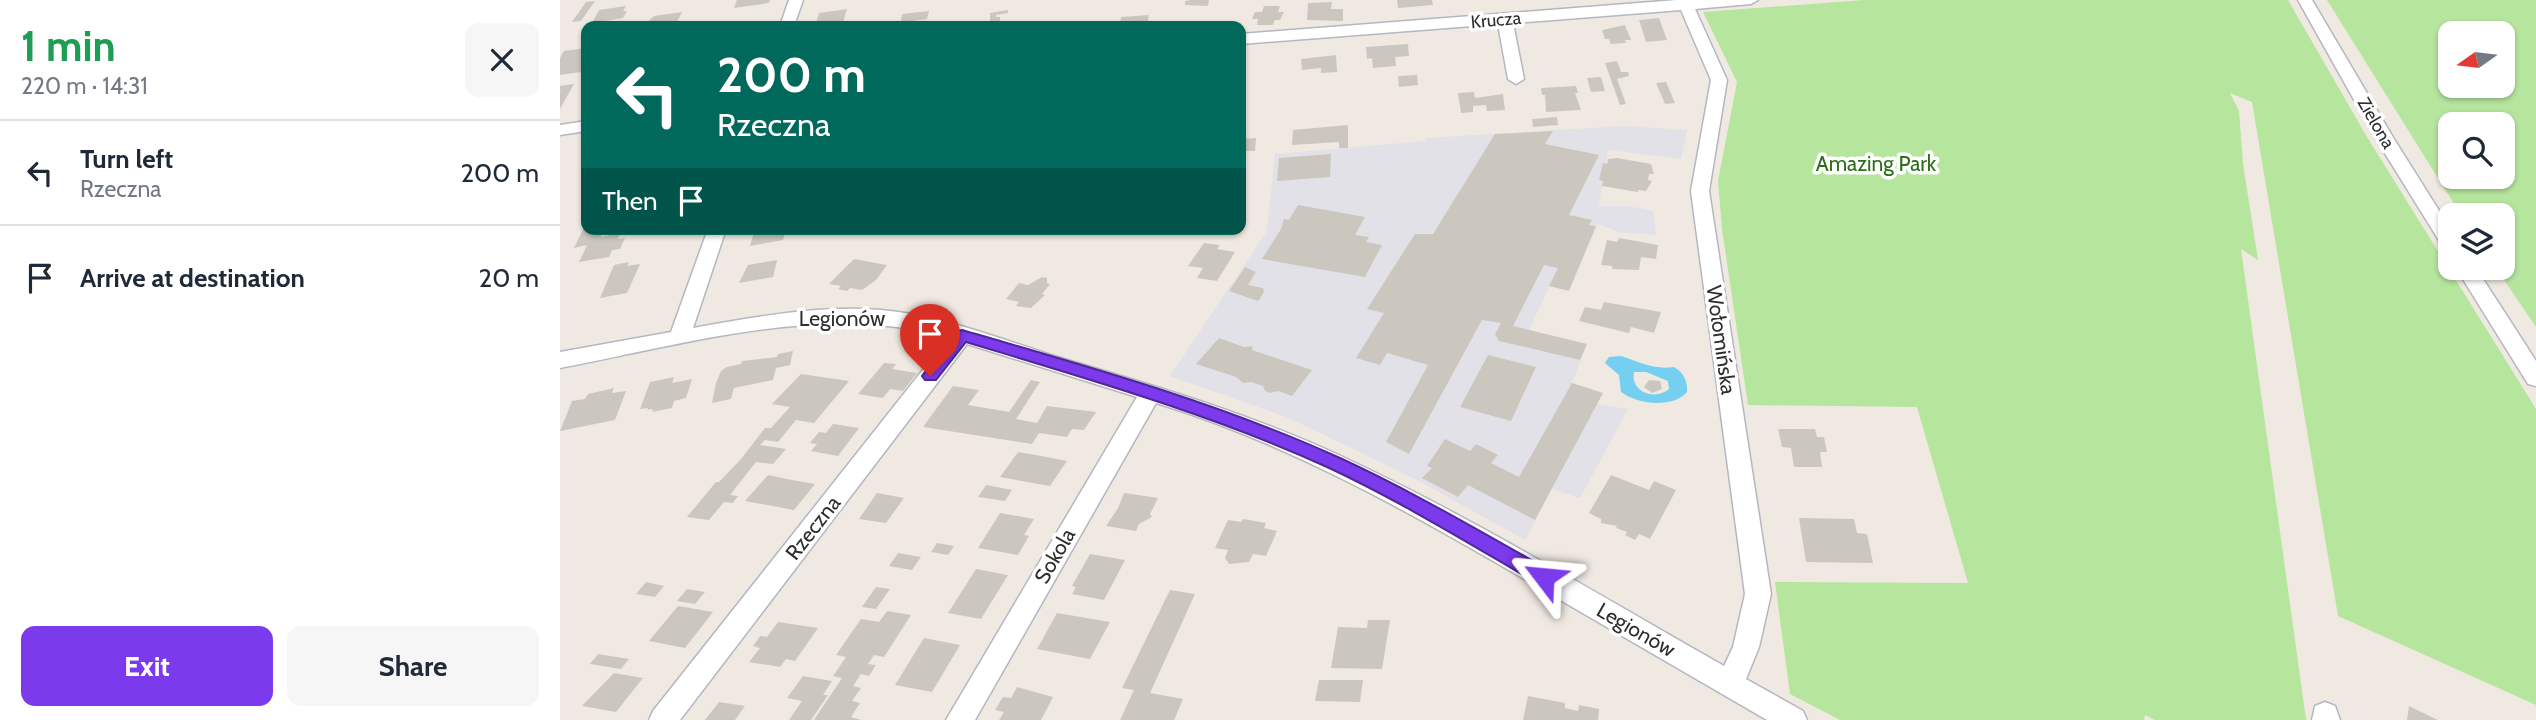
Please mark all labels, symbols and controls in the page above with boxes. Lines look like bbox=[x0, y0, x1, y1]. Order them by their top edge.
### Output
street label: Krucza bbox=[1470, 7, 1523, 33]
text: 1 min bbox=[21, 20, 116, 72]
north arrow bbox=[2438, 21, 2515, 98]
map controls bbox=[2438, 21, 2515, 280]
button: close bbox=[465, 23, 539, 97]
text: 200 m bbox=[717, 45, 866, 104]
icon: left bbox=[602, 49, 693, 140]
text: 220 m · 14:31 bbox=[21, 72, 148, 100]
street label: Zielona bbox=[2353, 93, 2400, 153]
text: Rzeczna bbox=[717, 105, 830, 144]
button: search bbox=[2438, 112, 2515, 189]
text: Turn left bbox=[80, 143, 173, 175]
park label: Amazing Park bbox=[1816, 151, 1937, 176]
icon: left bbox=[21, 154, 59, 192]
text: 200 m bbox=[460, 157, 539, 189]
text: Rzeczna bbox=[80, 175, 161, 203]
icon: arrive bbox=[672, 182, 710, 220]
text: Then bbox=[602, 185, 658, 217]
button: layers bbox=[2438, 203, 2515, 280]
icon: arrive bbox=[21, 259, 59, 297]
text: Arrive at destination bbox=[80, 262, 305, 294]
text: 20 m bbox=[479, 262, 539, 294]
street label: Wołomińska bbox=[1701, 284, 1742, 396]
pin bbox=[900, 304, 960, 376]
street label: Legionów bbox=[799, 306, 885, 331]
icon: arrive bbox=[911, 315, 949, 353]
street label: Rzeczna bbox=[780, 491, 845, 565]
street label: Sokola bbox=[1029, 524, 1080, 588]
position arrow bbox=[1507, 540, 1581, 614]
street label: Legionów bbox=[1593, 597, 1680, 662]
button: Exit bbox=[21, 626, 273, 706]
button: Share bbox=[287, 626, 539, 706]

